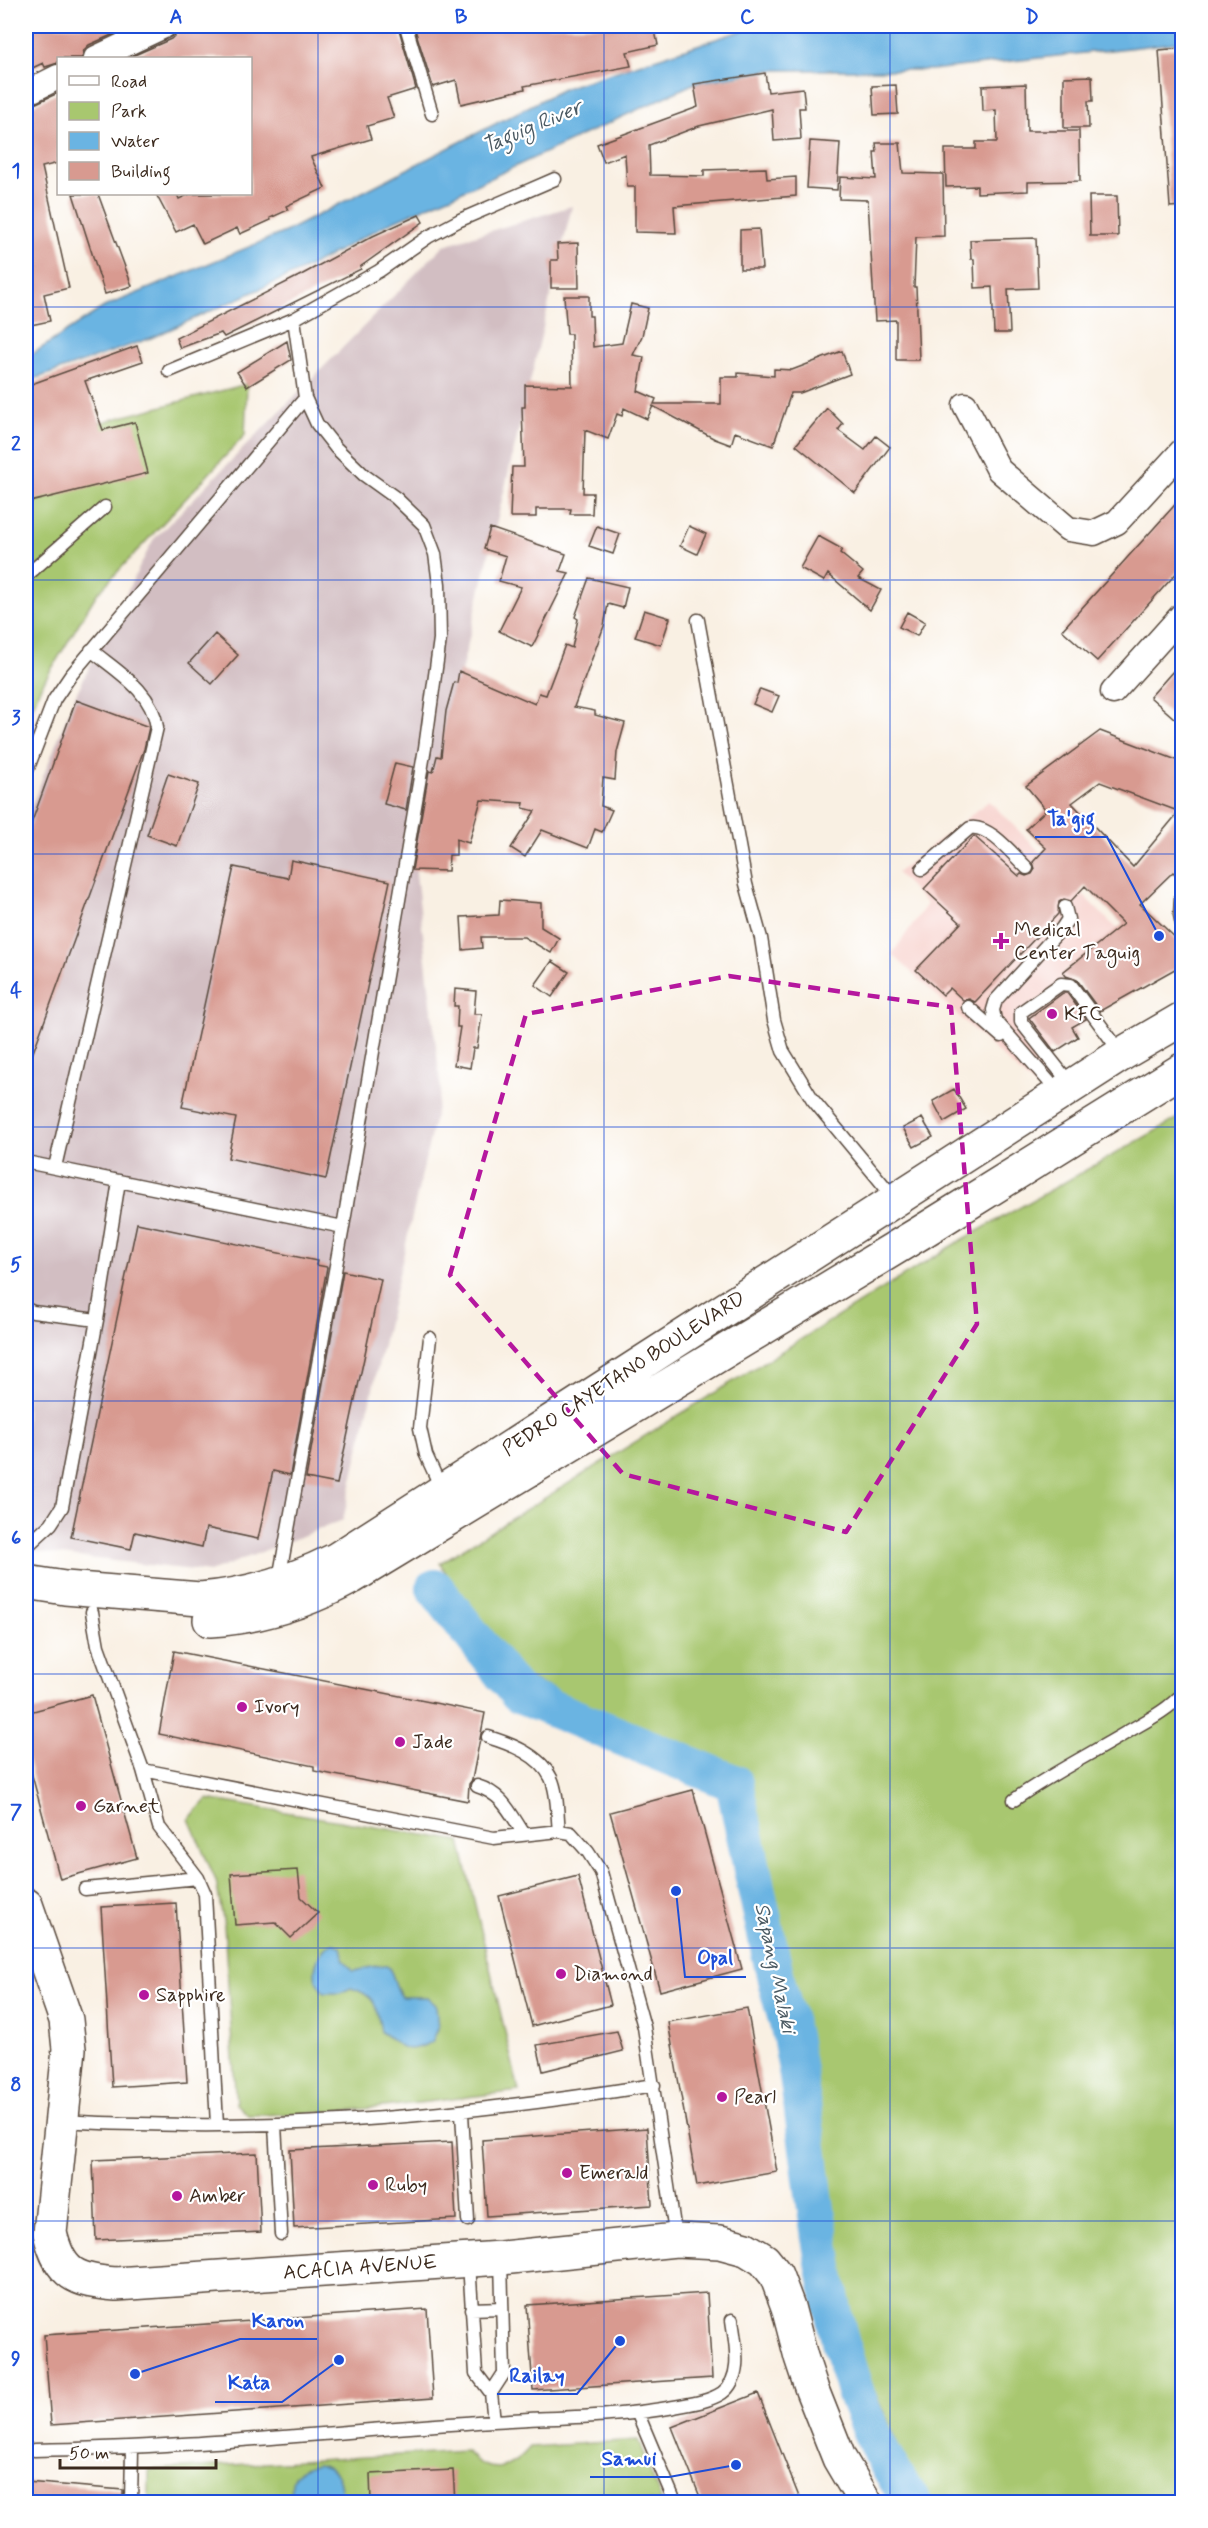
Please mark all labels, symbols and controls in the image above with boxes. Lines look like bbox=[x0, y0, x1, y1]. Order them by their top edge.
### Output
text: A bbox=[169, 4, 183, 31]
text: B bbox=[455, 4, 468, 31]
text: C bbox=[740, 4, 755, 31]
text: D bbox=[1025, 4, 1039, 31]
legend bbox=[57, 57, 252, 195]
text: Road bbox=[111, 70, 147, 94]
water label: Taguig River bbox=[478, 92, 590, 162]
text: Park bbox=[111, 100, 147, 124]
text: Water bbox=[111, 130, 160, 154]
text: 1 bbox=[12, 158, 20, 185]
text: Building bbox=[111, 160, 171, 186]
text: 2 bbox=[11, 431, 21, 458]
text: 3 bbox=[11, 705, 21, 732]
callout: Ta'gig bbox=[1035, 798, 1107, 837]
text: Ta'gig bbox=[1047, 805, 1095, 835]
place label: Medical Center Taguig bbox=[1014, 917, 1140, 968]
marker: Medical Center Taguig bbox=[992, 932, 1010, 950]
text: 4 bbox=[10, 978, 22, 1005]
place label: KFC bbox=[1064, 1001, 1102, 1028]
marker: KFC bbox=[1045, 1007, 1059, 1021]
text: 5 bbox=[10, 1252, 22, 1279]
street label: PEDRO CAYETANO BOULEVARD bbox=[497, 1285, 751, 1463]
text: 6 bbox=[11, 1525, 21, 1552]
place label: Ivory bbox=[254, 1694, 299, 1721]
marker: Ivory bbox=[235, 1700, 249, 1714]
place label: Jade bbox=[412, 1729, 453, 1756]
marker: Jade bbox=[393, 1735, 407, 1749]
place label: Garnet bbox=[93, 1793, 160, 1820]
text: 7 bbox=[10, 1799, 22, 1826]
marker: Garnet bbox=[74, 1799, 88, 1813]
water label: Sapang Malaki bbox=[748, 1900, 803, 2039]
callout: Opal bbox=[685, 1938, 746, 1977]
text: Opal bbox=[697, 1944, 733, 1972]
place label: Diamond bbox=[573, 1961, 653, 1988]
marker: Diamond bbox=[554, 1967, 568, 1981]
place label: Sapphire bbox=[156, 1982, 226, 2009]
marker: Sapphire bbox=[137, 1988, 151, 2002]
text: 8 bbox=[10, 2072, 22, 2099]
place label: Pearl bbox=[734, 2084, 776, 2111]
marker: Pearl bbox=[715, 2090, 729, 2104]
place label: Emerald bbox=[579, 2160, 648, 2187]
marker: Emerald bbox=[560, 2166, 574, 2180]
place label: Ruby bbox=[385, 2172, 427, 2199]
marker: Ruby bbox=[366, 2178, 380, 2192]
place label: Amber bbox=[189, 2183, 246, 2210]
marker: Amber bbox=[170, 2189, 184, 2203]
street label: ACACIA AVENUE bbox=[282, 2249, 438, 2287]
callout: Karon bbox=[240, 2300, 317, 2339]
text: Karon bbox=[252, 2307, 304, 2335]
text: 9 bbox=[11, 2346, 21, 2373]
callout: Railay bbox=[497, 2355, 577, 2394]
text: Railay bbox=[509, 2362, 565, 2390]
callout: Kata bbox=[215, 2363, 282, 2402]
text: Kata bbox=[228, 2369, 270, 2397]
scale bar bbox=[60, 2432, 216, 2470]
callout: Samui bbox=[590, 2438, 669, 2477]
text: 50 m bbox=[69, 2442, 109, 2466]
text: Samui bbox=[601, 2445, 657, 2473]

